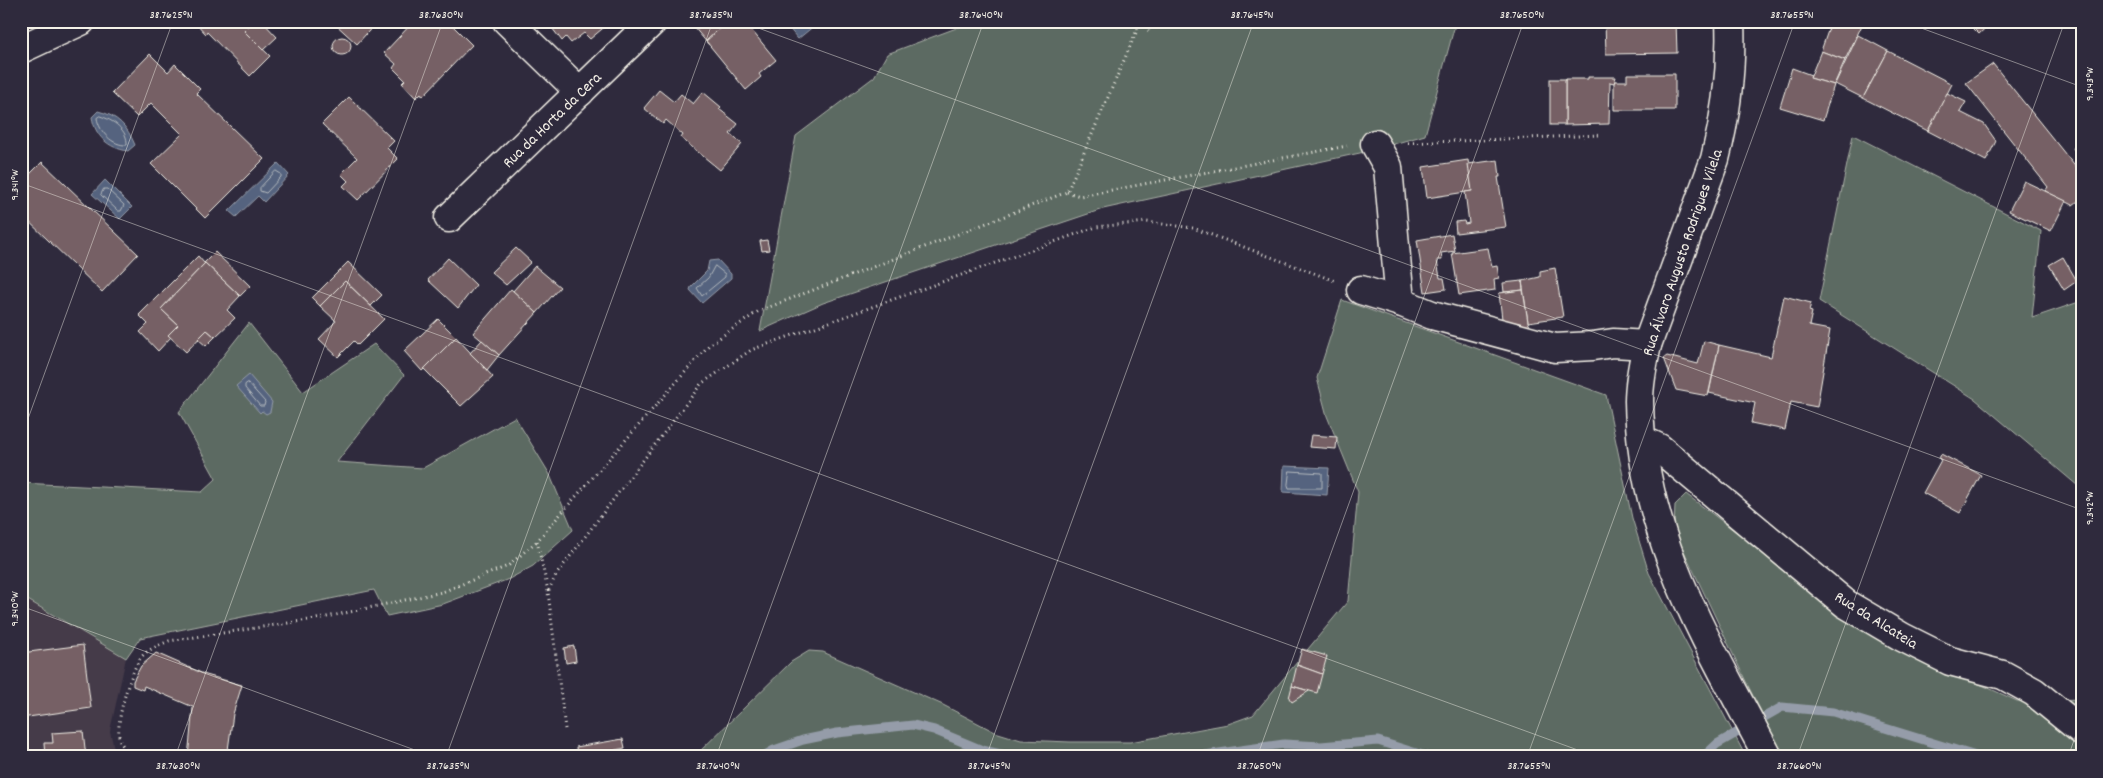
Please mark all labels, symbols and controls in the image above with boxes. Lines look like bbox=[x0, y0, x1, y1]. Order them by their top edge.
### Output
text: 38.7625°N bbox=[149, 7, 193, 24]
text: 38.7630°N bbox=[419, 7, 463, 24]
text: 38.7635°N bbox=[689, 7, 733, 24]
text: 38.7640°N bbox=[959, 7, 1003, 24]
text: 38.7645°N bbox=[1231, 7, 1274, 24]
text: 38.7650°N bbox=[1500, 7, 1544, 24]
text: 38.7655°N bbox=[1770, 7, 1814, 24]
street label: Rua da Horta da Cera bbox=[498, 67, 608, 174]
text: 9.343°W bbox=[2082, 67, 2099, 101]
street label: Rua Álvaro Augusto Rodrigues Vilela bbox=[1637, 146, 1730, 359]
text: 9.341°W bbox=[7, 169, 24, 201]
text: 9.342°W bbox=[2082, 491, 2099, 525]
street label: Rua da Alcateia bbox=[1830, 586, 1922, 656]
text: 9.340°W bbox=[7, 591, 24, 627]
text: 38.7630°N bbox=[156, 758, 200, 775]
text: 38.7635°N bbox=[426, 758, 470, 775]
text: 38.7640°N bbox=[696, 758, 740, 775]
text: 38.7645°N bbox=[968, 758, 1011, 775]
text: 38.7650°N bbox=[1237, 758, 1281, 775]
text: 38.7655°N bbox=[1507, 758, 1551, 775]
text: 38.7660°N bbox=[1777, 758, 1821, 775]

